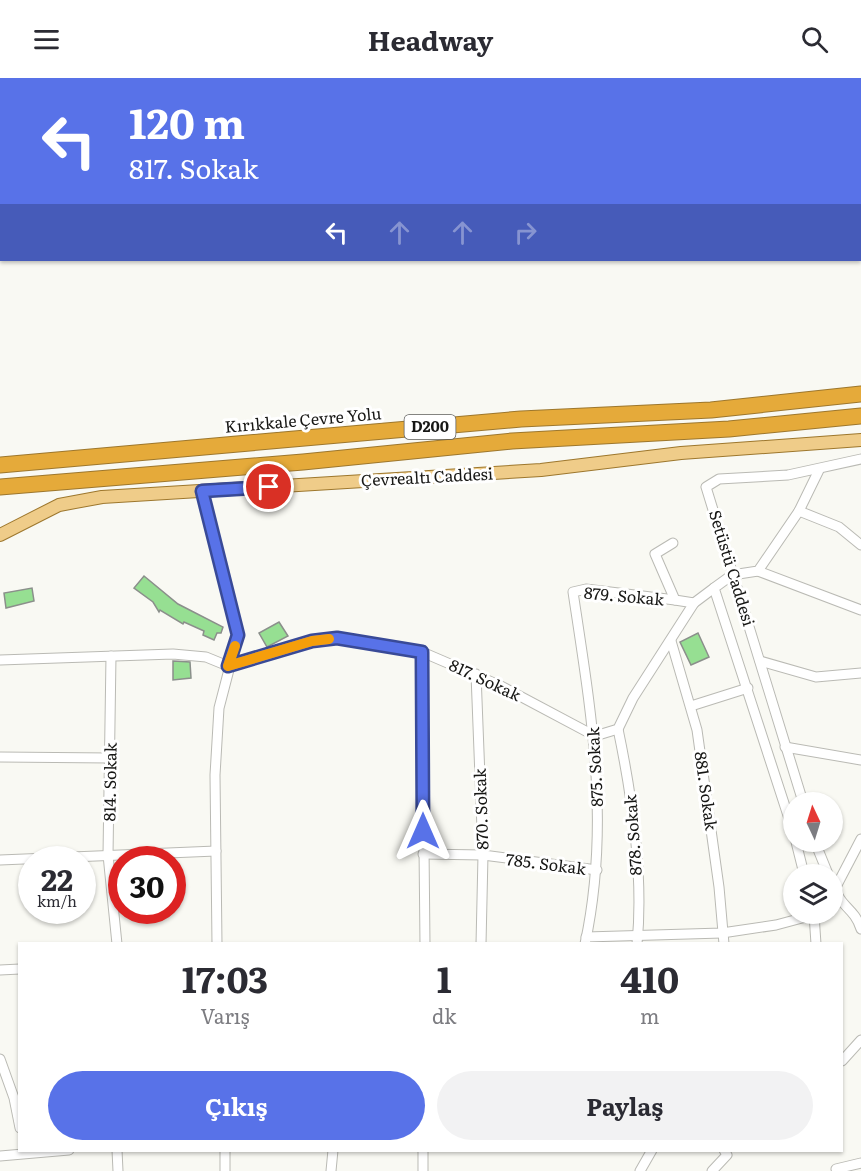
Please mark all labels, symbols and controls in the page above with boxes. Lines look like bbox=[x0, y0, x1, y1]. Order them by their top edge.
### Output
text: Headway bbox=[368, 19, 493, 59]
icon: menu bbox=[30, 23, 63, 56]
icon: search bbox=[798, 23, 831, 56]
text: 120 m bbox=[129, 90, 245, 152]
icon: left bbox=[30, 102, 108, 180]
text: 817. Sokak bbox=[129, 147, 258, 187]
icon: left bbox=[320, 216, 353, 249]
icon: ahead bbox=[383, 216, 416, 249]
icon: ahead bbox=[446, 216, 479, 249]
icon: right bbox=[509, 216, 542, 249]
street label: Kırıkkale Çevre Yolu bbox=[224, 400, 382, 438]
road number: D200 bbox=[404, 415, 456, 439]
pin bbox=[243, 461, 294, 512]
street label: Çevrealtı Caddesi bbox=[360, 461, 494, 491]
icon: arrive bbox=[252, 470, 285, 503]
street label: Setüstü Caddesi bbox=[704, 507, 762, 629]
street label: 879. Sokak bbox=[583, 580, 665, 610]
street label: 817. Sokak bbox=[446, 652, 525, 706]
street label: 875. Sokak bbox=[580, 726, 608, 808]
street label: 814. Sokak bbox=[96, 742, 122, 822]
street label: 881. Sokak bbox=[690, 750, 724, 832]
street label: 870. Sokak bbox=[467, 768, 493, 850]
north arrow bbox=[783, 792, 843, 852]
map controls bbox=[783, 792, 843, 924]
street label: 878. Sokak bbox=[617, 794, 647, 876]
position arrow bbox=[391, 799, 455, 863]
speed limit sign: 30 bbox=[108, 846, 186, 924]
street label: 785. Sokak bbox=[505, 846, 588, 880]
text: 22 bbox=[41, 856, 73, 900]
button: layers bbox=[783, 864, 843, 924]
text: km/h bbox=[37, 889, 77, 912]
text: 17:03 bbox=[182, 951, 268, 1004]
text: 1 bbox=[437, 951, 452, 1004]
text: 410 bbox=[620, 951, 679, 1004]
text: Varış bbox=[200, 1000, 250, 1030]
text: dk bbox=[432, 1000, 456, 1030]
text: m bbox=[640, 1000, 659, 1030]
button: Çıkış bbox=[48, 1071, 425, 1140]
button: Paylaş bbox=[437, 1071, 813, 1140]

